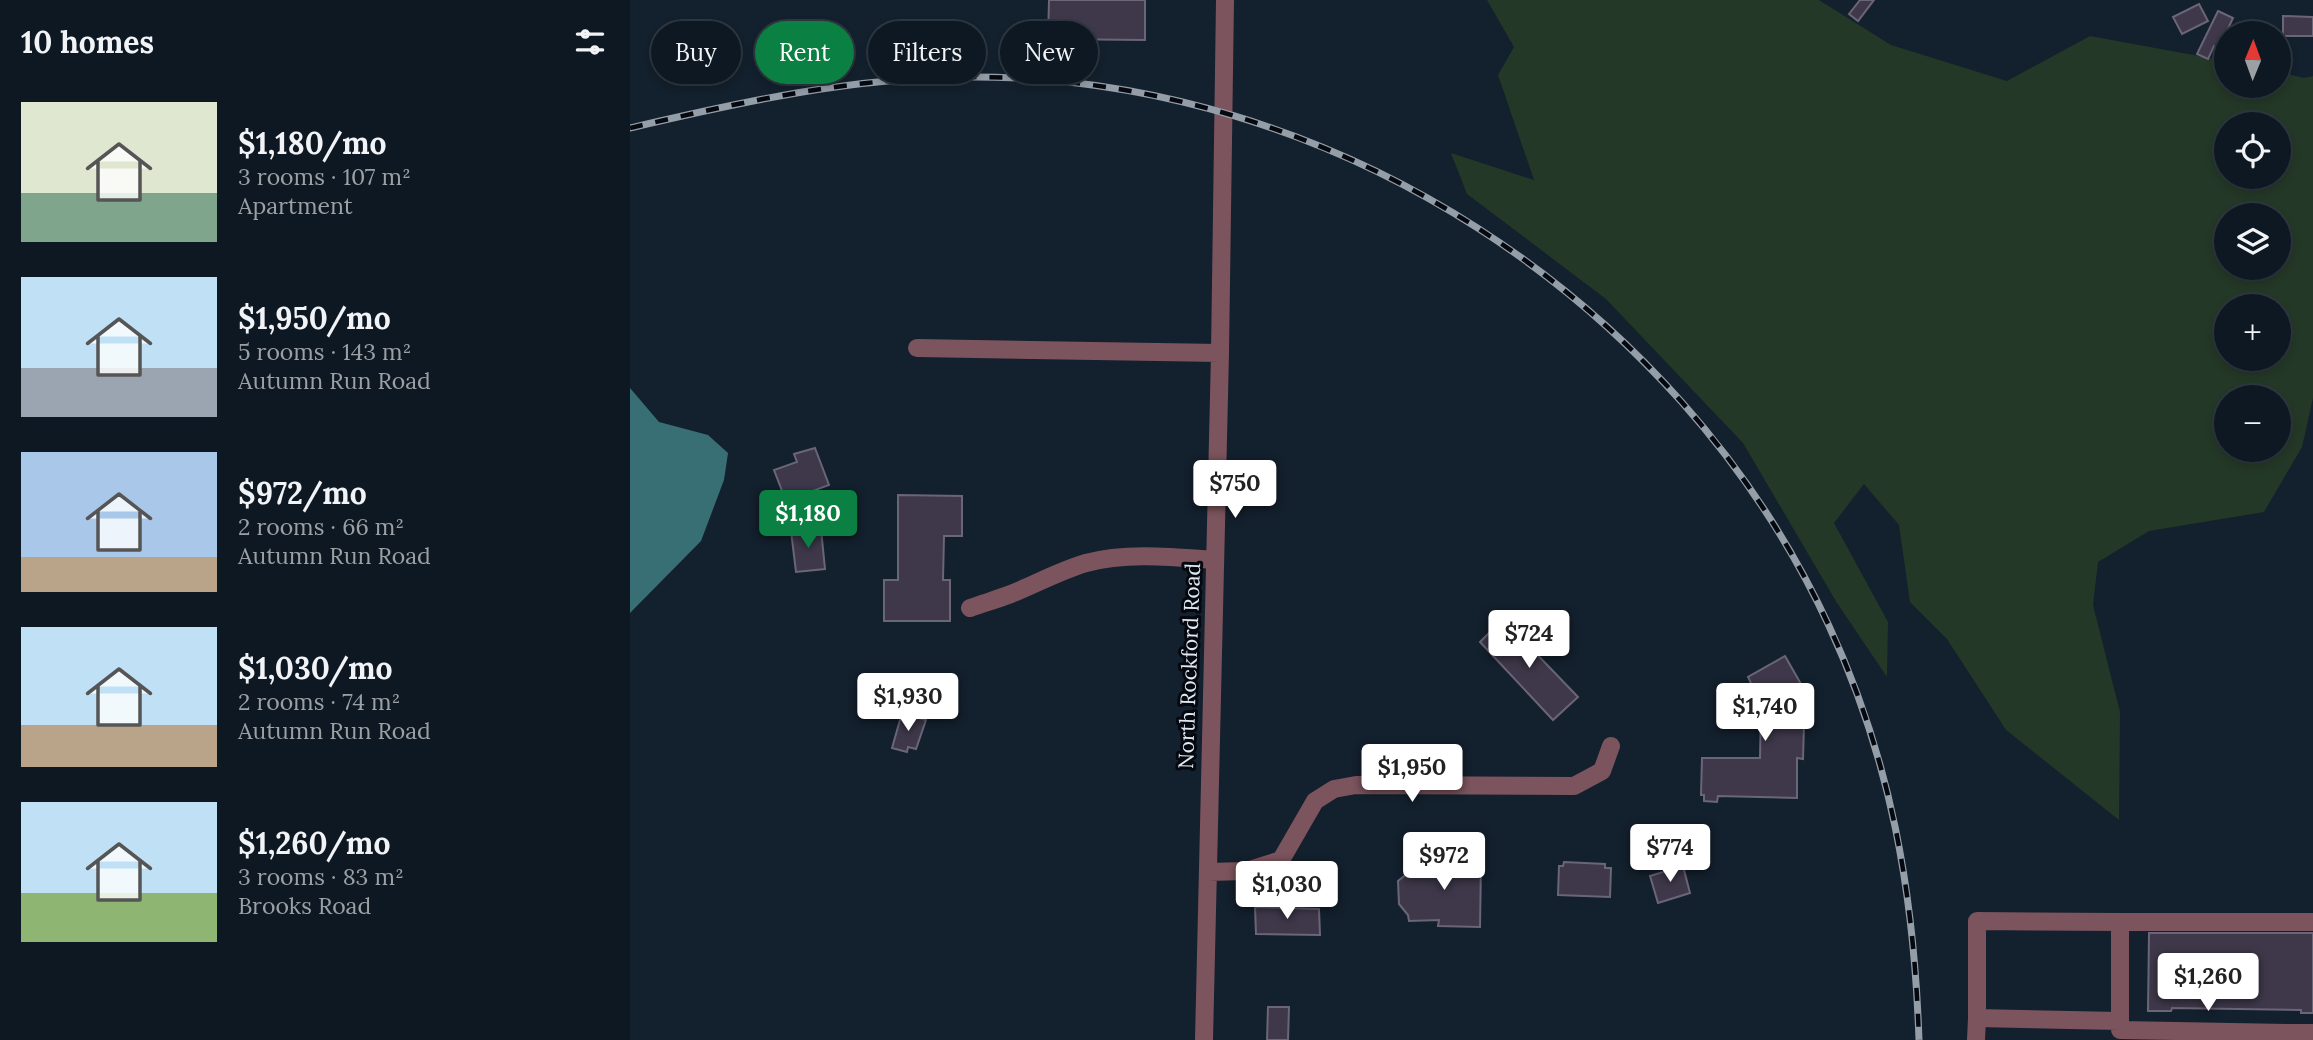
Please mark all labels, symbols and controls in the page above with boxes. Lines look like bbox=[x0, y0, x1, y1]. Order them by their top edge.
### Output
chip: Buy bbox=[651, 21, 741, 84]
chip: Rent bbox=[755, 21, 854, 84]
chip: Filters bbox=[868, 21, 986, 84]
chip: New bbox=[1000, 21, 1098, 84]
north arrow bbox=[2214, 21, 2291, 98]
map controls bbox=[2214, 21, 2291, 462]
text: 10 homes bbox=[21, 23, 154, 61]
icon: filters bbox=[571, 23, 609, 61]
button: locate bbox=[2214, 112, 2291, 189]
text: $1,180/mo bbox=[238, 124, 386, 162]
icon: home bbox=[77, 130, 161, 214]
text: 3 rooms · 107 m² bbox=[238, 162, 411, 191]
text: Apartment bbox=[238, 191, 353, 220]
button: layers bbox=[2214, 203, 2291, 280]
button: + bbox=[2214, 294, 2291, 371]
text: $1,950/mo bbox=[238, 299, 391, 337]
icon: home bbox=[77, 305, 161, 389]
text: 5 rooms · 143 m² bbox=[238, 337, 411, 366]
text: Autumn Run Road bbox=[238, 366, 431, 395]
button: − bbox=[2214, 385, 2291, 462]
pin: $750 bbox=[1194, 461, 1276, 520]
text: $750 bbox=[1209, 468, 1261, 497]
text: $972/mo bbox=[238, 474, 367, 512]
icon: home bbox=[77, 480, 161, 564]
pin: $1,180 bbox=[751, 490, 865, 550]
text: $1,180 bbox=[775, 498, 841, 527]
text: 2 rooms · 66 m² bbox=[238, 512, 404, 541]
text: Autumn Run Road bbox=[238, 541, 431, 570]
street label: North Rockford Road bbox=[1172, 562, 1206, 770]
pin: $724 bbox=[1488, 610, 1570, 670]
text: $724 bbox=[1504, 618, 1554, 647]
text: $1,030/mo bbox=[238, 649, 393, 687]
icon: home bbox=[77, 655, 161, 739]
pin: $1,930 bbox=[851, 674, 965, 733]
text: $1,930 bbox=[873, 681, 943, 710]
pin: $1,740 bbox=[1708, 684, 1822, 743]
text: 2 rooms · 74 m² bbox=[238, 687, 400, 716]
text: $1,740 bbox=[1732, 691, 1798, 720]
text: Autumn Run Road bbox=[238, 716, 431, 745]
pin: $1,950 bbox=[1355, 744, 1469, 804]
text: $1,950 bbox=[1378, 752, 1446, 781]
text: $1,260/mo bbox=[238, 824, 390, 862]
pin: $774 bbox=[1629, 824, 1711, 884]
icon: home bbox=[77, 830, 161, 914]
pin: $972 bbox=[1403, 832, 1485, 892]
text: $774 bbox=[1646, 832, 1694, 861]
text: $972 bbox=[1419, 840, 1469, 869]
text: 3 rooms · 83 m² bbox=[238, 862, 404, 891]
pin: $1,030 bbox=[1230, 862, 1344, 921]
text: $1,030 bbox=[1252, 869, 1322, 898]
text: Brooks Road bbox=[238, 891, 371, 920]
pin: $1,260 bbox=[2151, 954, 2265, 1013]
text: $1,260 bbox=[2174, 961, 2242, 990]

